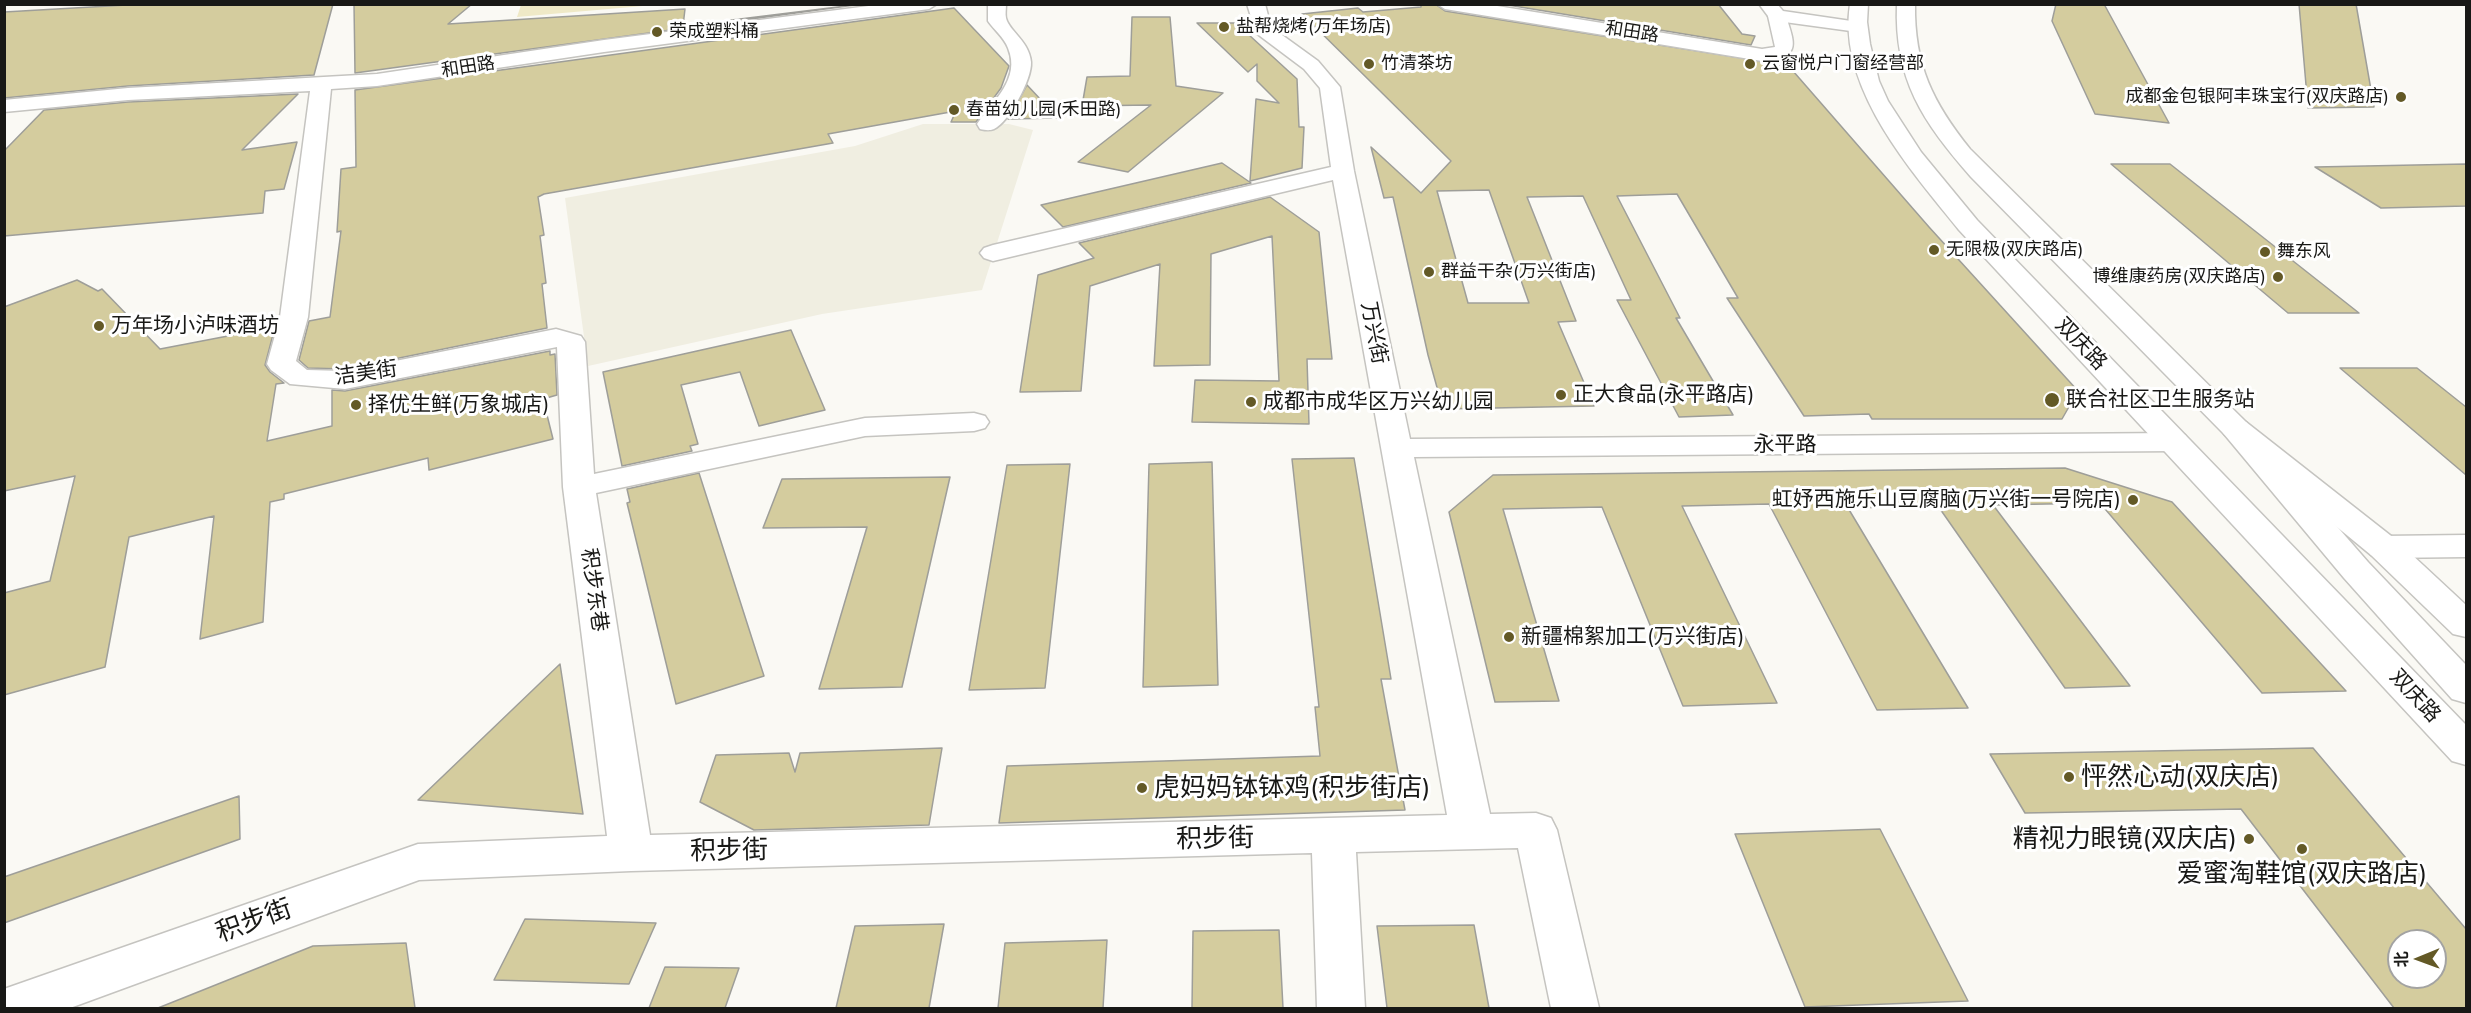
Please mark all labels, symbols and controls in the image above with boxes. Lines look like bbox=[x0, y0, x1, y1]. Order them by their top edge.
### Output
place label: 盐帮烧烤(万年场店) bbox=[1236, 16, 1391, 38]
street label: 和田路 bbox=[1604, 17, 1660, 47]
marker: 盐帮烧烤(万年场店) bbox=[1217, 20, 1231, 34]
place label: 荣成塑料桶 bbox=[669, 21, 759, 43]
marker: 荣成塑料桶 bbox=[650, 25, 664, 39]
street label: 和田路 bbox=[440, 52, 496, 82]
place label: 竹清茶坊 bbox=[1381, 53, 1453, 75]
place label: 云窗悦户门窗经营部 bbox=[1762, 53, 1924, 75]
marker: 竹清茶坊 bbox=[1362, 57, 1376, 71]
marker: 云窗悦户门窗经营部 bbox=[1743, 57, 1757, 71]
place label: 成都金包银阿丰珠宝行(双庆路店) bbox=[2126, 86, 2389, 108]
marker: 成都金包银阿丰珠宝行(双庆路店) bbox=[2394, 90, 2408, 104]
place label: 春苗幼儿园(禾田路) bbox=[966, 99, 1121, 121]
marker: 春苗幼儿园(禾田路) bbox=[947, 103, 961, 117]
place label: 无限极(双庆路店) bbox=[1946, 239, 2083, 261]
place label: 舞东风 bbox=[2277, 241, 2331, 263]
marker: 无限极(双庆路店) bbox=[1927, 243, 1941, 257]
marker: 舞东风 bbox=[2258, 245, 2272, 259]
place label: 群益干杂(万兴街店) bbox=[1441, 261, 1596, 283]
marker: 群益干杂(万兴街店) bbox=[1422, 265, 1436, 279]
place label: 博维康药房(双庆路店) bbox=[2093, 266, 2266, 288]
marker: 博维康药房(双庆路店) bbox=[2271, 270, 2285, 284]
street label: 万兴街 bbox=[1356, 300, 1392, 366]
place label: 万年场小泸味酒坊 bbox=[111, 313, 279, 339]
street label: 双庆路 bbox=[2050, 313, 2112, 375]
marker: 万年场小泸味酒坊 bbox=[92, 319, 106, 333]
street label: 洁美街 bbox=[333, 356, 399, 390]
place label: 正大食品(永平路店) bbox=[1573, 382, 1754, 408]
place label: 联合社区卫生服务站 bbox=[2066, 387, 2255, 413]
marker: 正大食品(永平路店) bbox=[1554, 388, 1568, 402]
place label: 成都市成华区万兴幼儿园 bbox=[1263, 389, 1494, 415]
marker: 联合社区卫生服务站 bbox=[2043, 391, 2061, 409]
place label: 择优生鲜(万象城店) bbox=[368, 392, 549, 418]
marker: 成都市成华区万兴幼儿园 bbox=[1244, 395, 1258, 409]
marker: 择优生鲜(万象城店) bbox=[349, 398, 363, 412]
street label: 永平路 bbox=[1754, 432, 1816, 458]
place label: 虹妤西施乐山豆腐脑(万兴街一号院店) bbox=[1772, 487, 2121, 513]
marker: 虹妤西施乐山豆腐脑(万兴街一号院店) bbox=[2126, 493, 2140, 507]
street label: 积步东巷 bbox=[576, 547, 612, 633]
place label: 新疆棉絮加工(万兴街店) bbox=[1521, 624, 1744, 650]
marker: 新疆棉絮加工(万兴街店) bbox=[1502, 630, 1516, 644]
street label: 双庆路 bbox=[2384, 664, 2446, 728]
place label: 怦然心动(双庆店) bbox=[2081, 761, 2280, 793]
marker: 怦然心动(双庆店) bbox=[2062, 770, 2076, 784]
place label: 虎妈妈钵钵鸡(积步街店) bbox=[1154, 772, 1431, 804]
marker: 虎妈妈钵钵鸡(积步街店) bbox=[1135, 781, 1149, 795]
street label: 积步街 bbox=[1176, 823, 1254, 855]
place label: 精视力眼镜(双庆店) bbox=[2012, 823, 2237, 855]
marker: 精视力眼镜(双庆店) bbox=[2242, 832, 2256, 846]
street label: 积步街 bbox=[690, 835, 768, 867]
marker: 爱蜜淘鞋馆(双庆路店) bbox=[2295, 842, 2309, 856]
place label: 爱蜜淘鞋馆(双庆路店) bbox=[2177, 858, 2427, 890]
street label: 积步街 bbox=[212, 893, 296, 949]
north arrow bbox=[2387, 929, 2447, 989]
text: 北 bbox=[2391, 951, 2411, 967]

